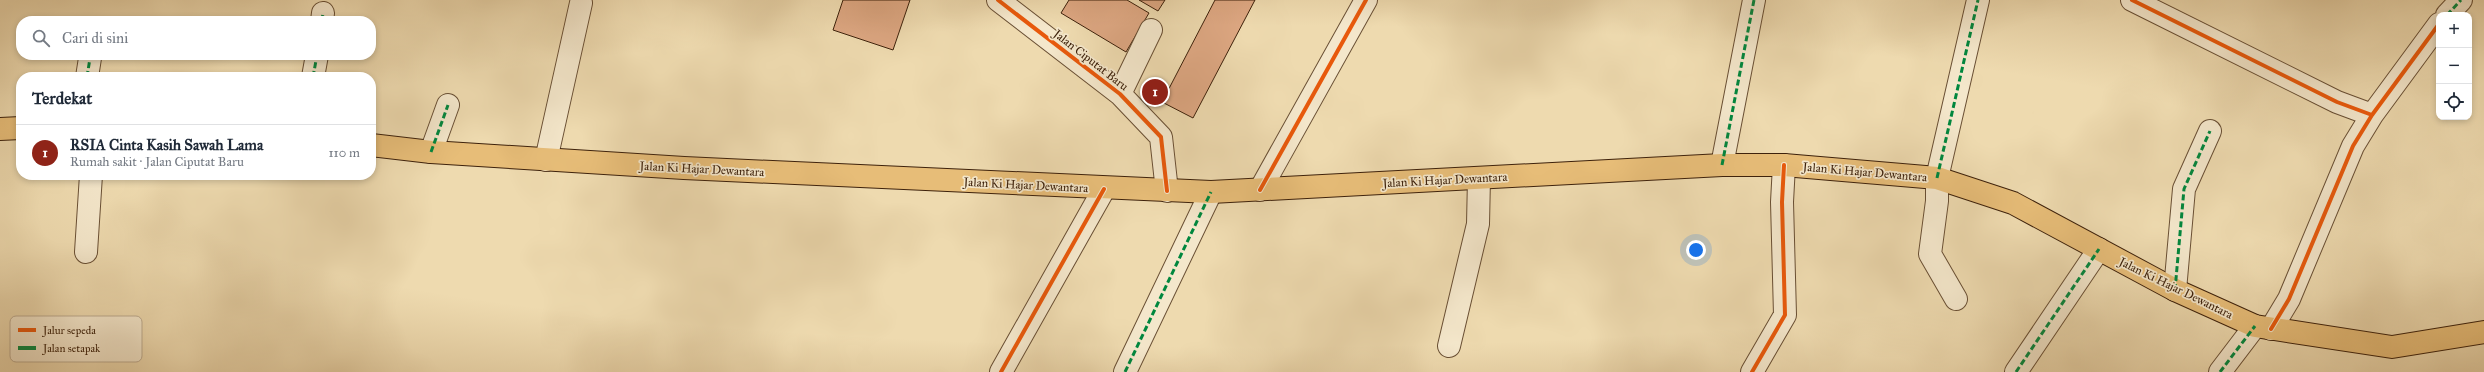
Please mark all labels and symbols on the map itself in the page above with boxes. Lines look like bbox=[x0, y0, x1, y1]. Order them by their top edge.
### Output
street label: Jalan Ciputat Baru bbox=[1049, 25, 1132, 95]
pin: 1 bbox=[1142, 77, 1168, 107]
street label: Jalan Ki Hajar Dewantara bbox=[637, 159, 766, 180]
street label: Jalan Ki Hajar Dewantara bbox=[1800, 159, 1929, 185]
street label: Jalan Ki Hajar Dewantara bbox=[1380, 170, 1509, 191]
street label: Jalan Ki Hajar Dewantara bbox=[961, 175, 1090, 196]
your location bbox=[1686, 240, 1706, 260]
street label: Jalan Ki Hajar Dewantara bbox=[2115, 254, 2236, 323]
legend bbox=[10, 316, 142, 362]
text: Jalur sepeda bbox=[42, 324, 96, 338]
text: Jalan setapak bbox=[42, 342, 101, 356]

